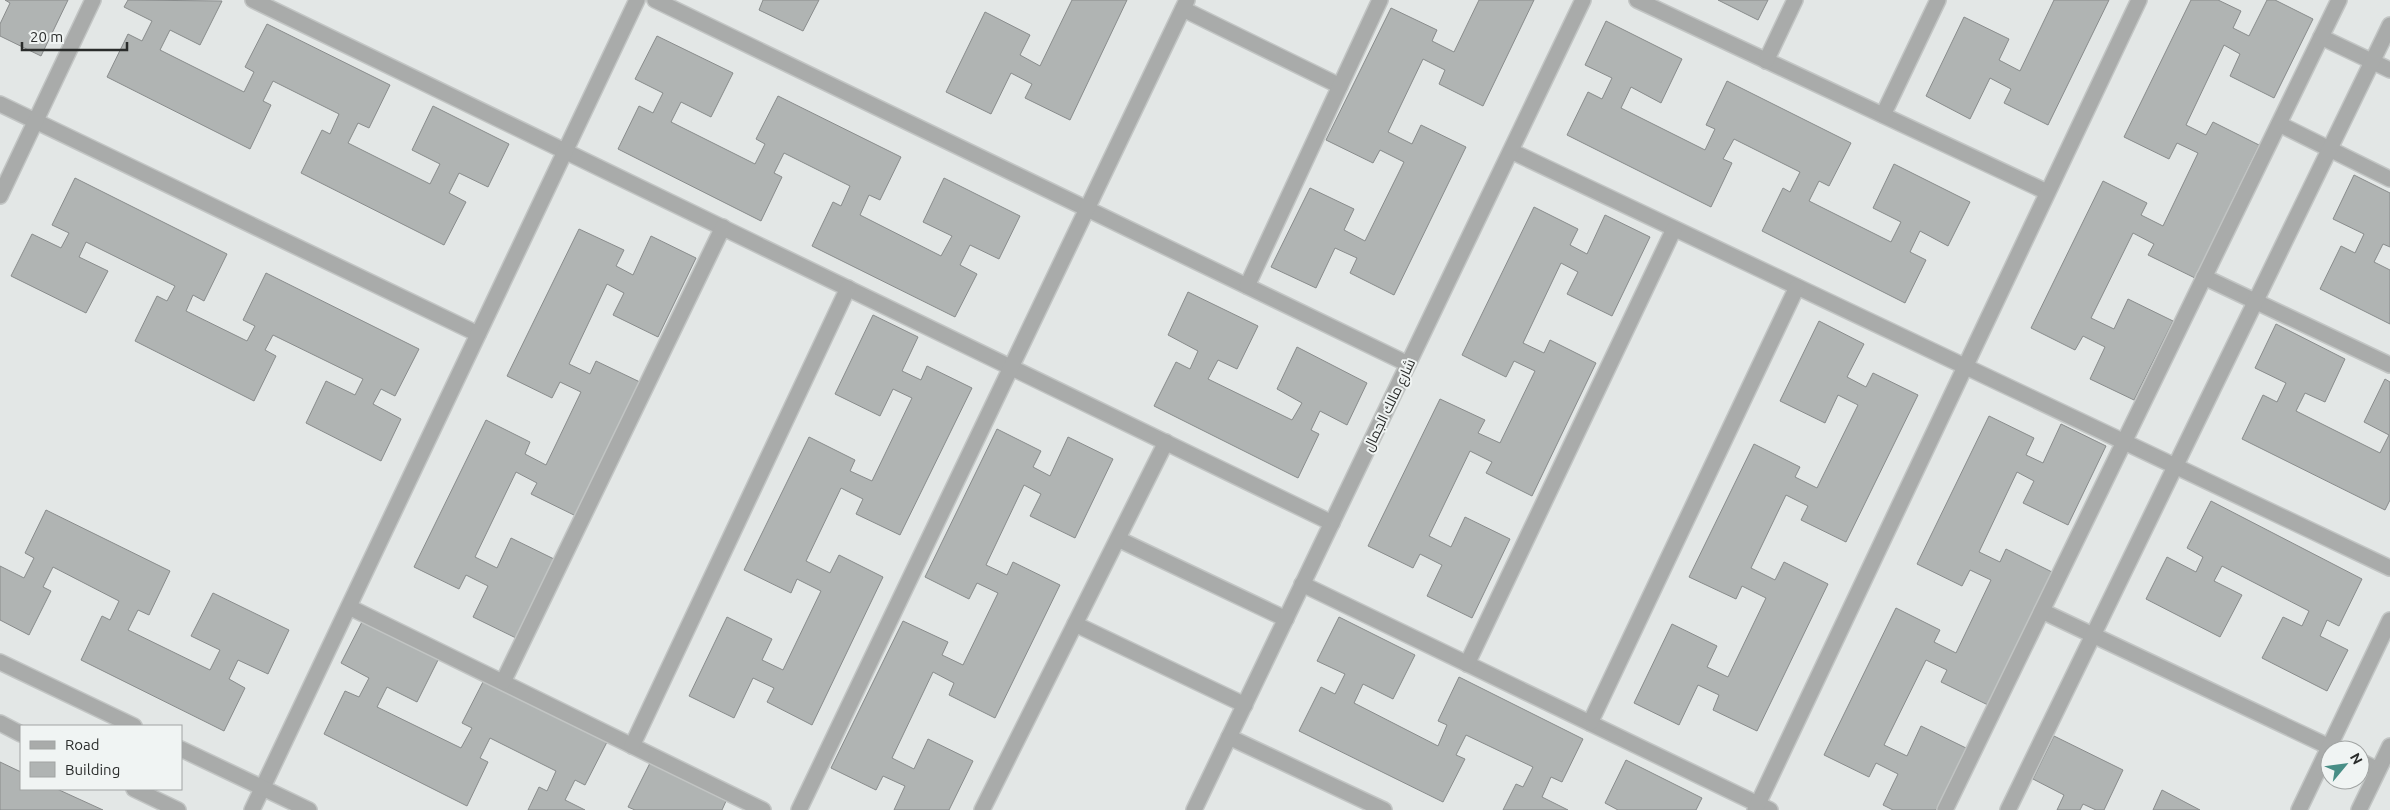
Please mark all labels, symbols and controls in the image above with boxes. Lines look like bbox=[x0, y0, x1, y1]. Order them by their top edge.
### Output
scale bar bbox=[22, 20, 128, 52]
text: 20 m bbox=[30, 28, 63, 45]
street label: شارع مالك الجمال bbox=[1360, 356, 1419, 454]
legend bbox=[20, 725, 182, 790]
text: Road bbox=[65, 736, 100, 753]
north arrow bbox=[2320, 740, 2370, 790]
text: N bbox=[2347, 750, 2366, 767]
text: Building bbox=[65, 761, 120, 778]

